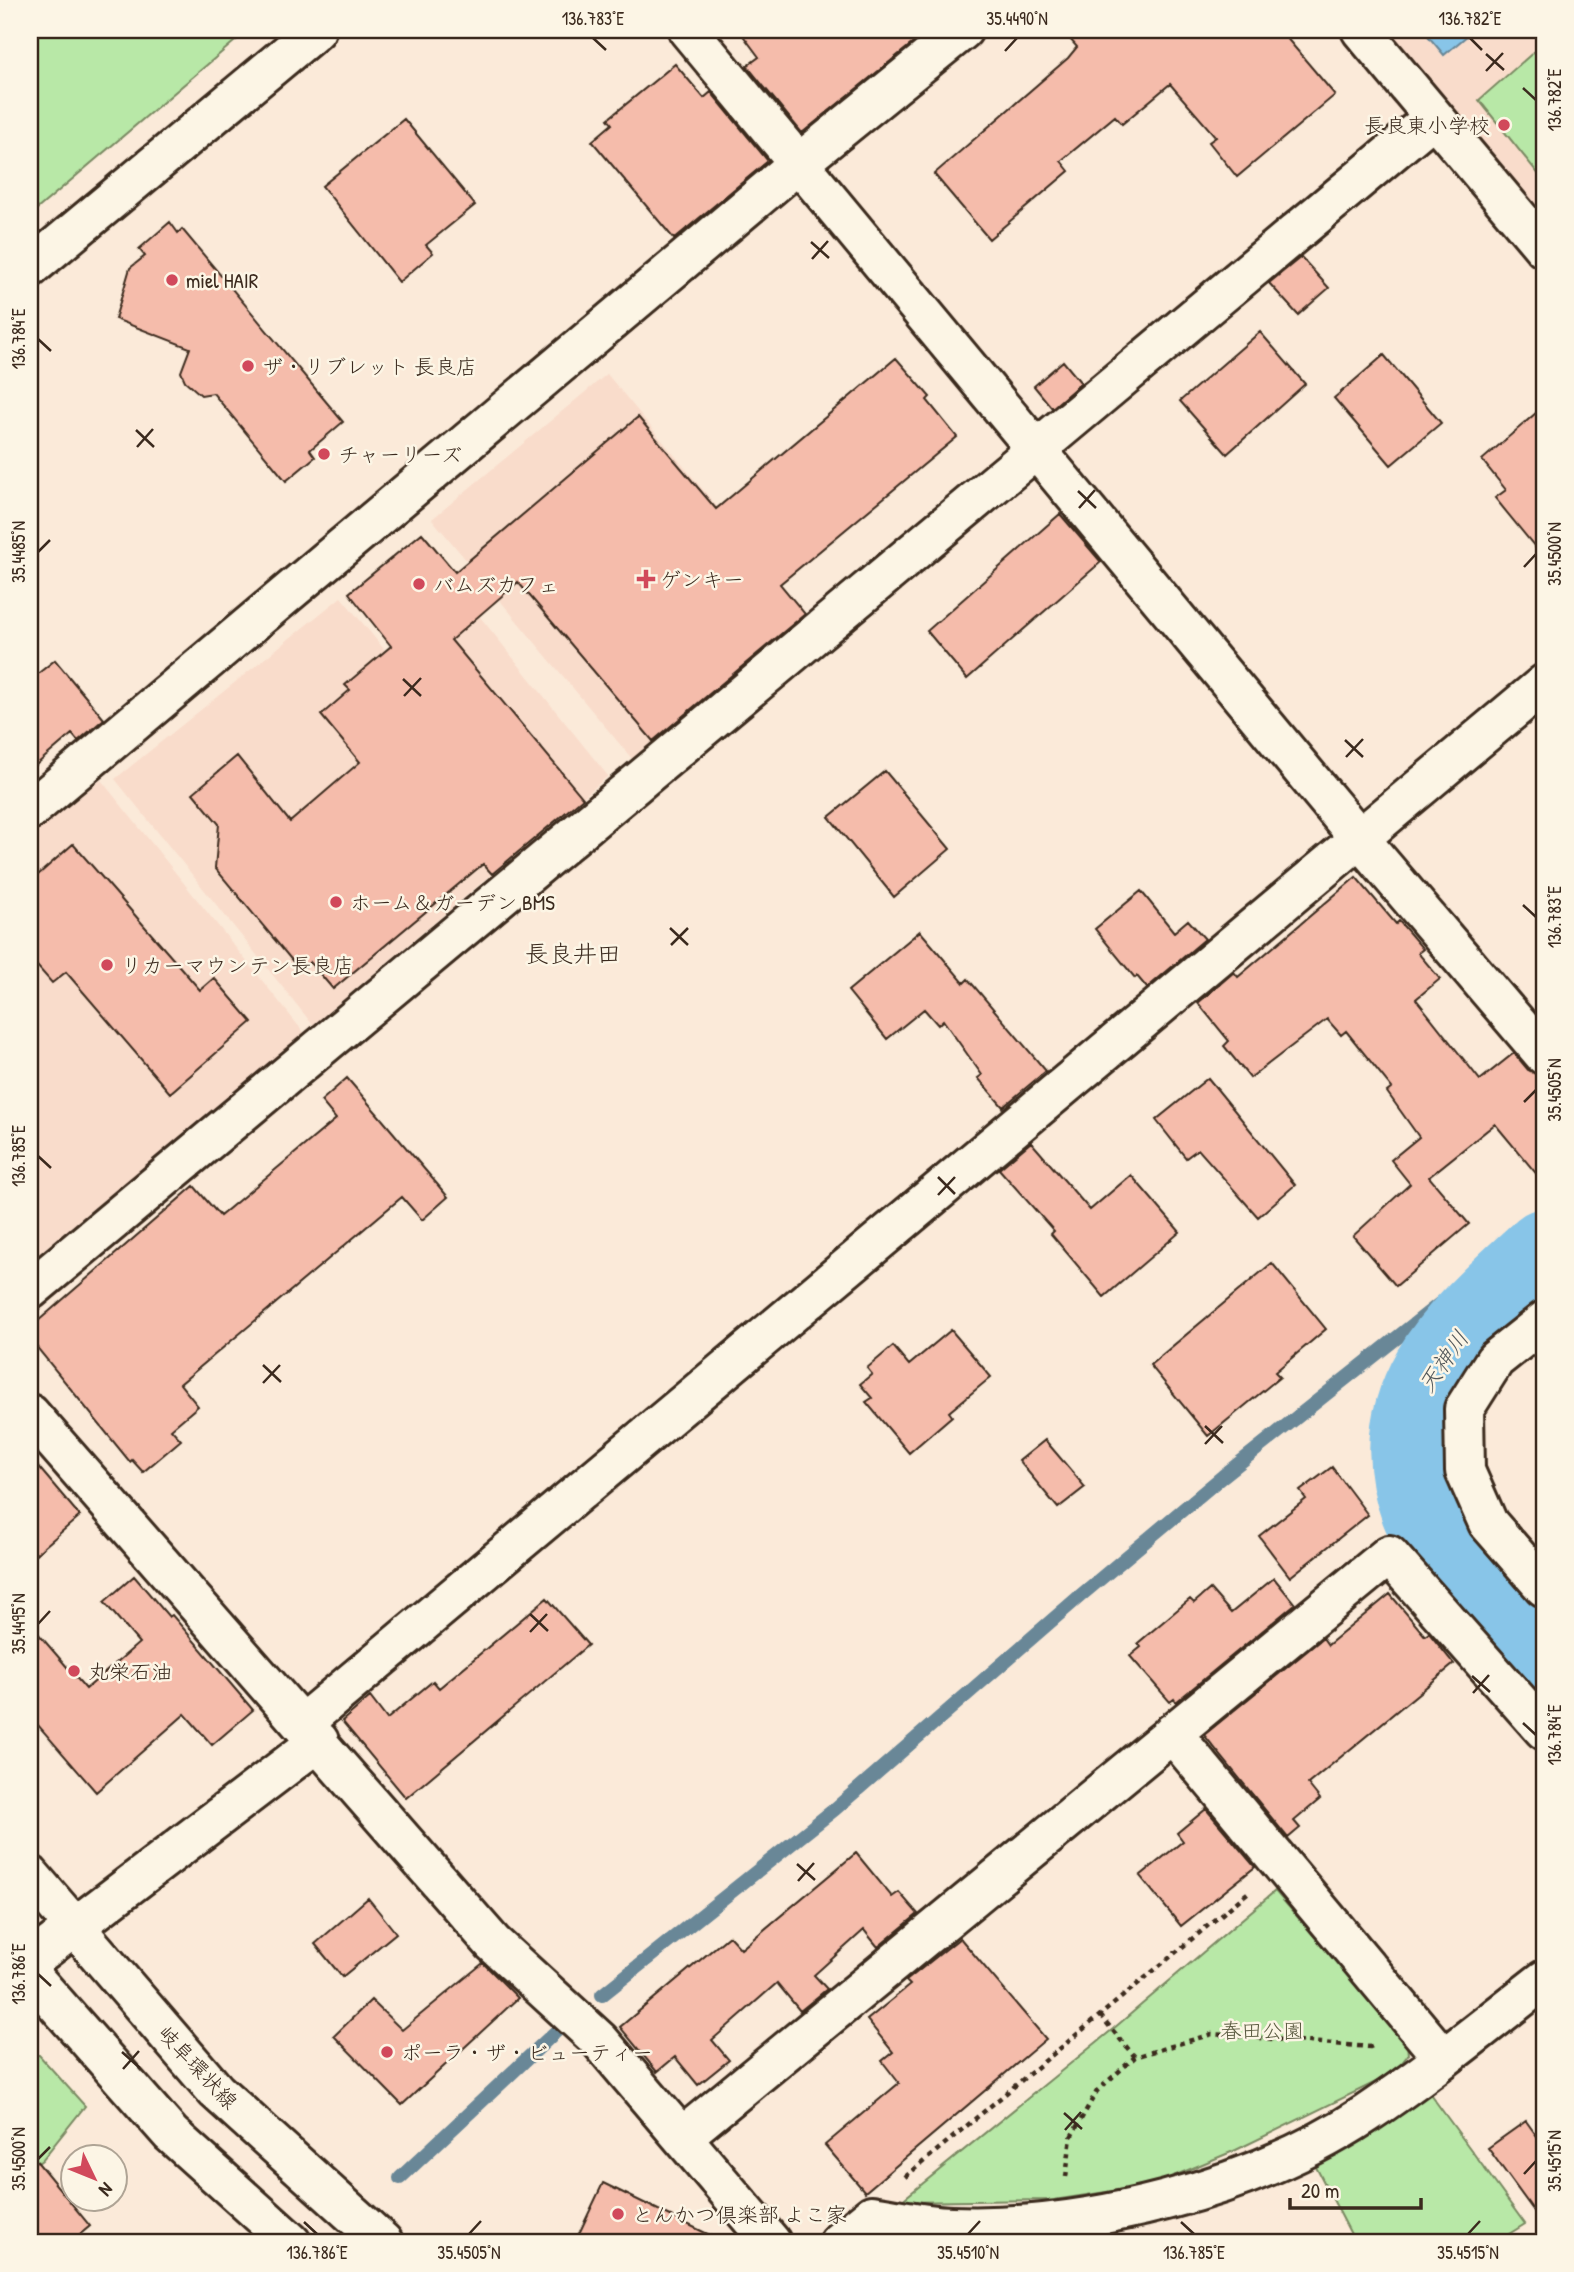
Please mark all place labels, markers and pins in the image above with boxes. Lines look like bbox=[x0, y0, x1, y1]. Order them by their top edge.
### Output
place label: 長良東小学校 bbox=[1364, 111, 1490, 140]
marker: 長良東小学校 bbox=[1496, 117, 1512, 133]
place label: miel HAIR bbox=[186, 266, 258, 295]
marker: miel HAIR bbox=[164, 272, 180, 288]
place label: ザ・リブレット 長良店 bbox=[262, 352, 477, 381]
marker: ザ・リブレット 長良店 bbox=[240, 358, 256, 374]
place label: チャーリーズ bbox=[338, 440, 462, 469]
marker: チャーリーズ bbox=[316, 446, 332, 462]
place label: ゲンキー bbox=[660, 565, 744, 594]
place label: バムズカフェ bbox=[433, 570, 559, 599]
marker: ゲンキー bbox=[638, 571, 654, 587]
marker: バムズカフェ bbox=[411, 576, 427, 592]
place label: ホーム＆ガーデン BMS bbox=[350, 888, 555, 917]
marker: ホーム＆ガーデン BMS bbox=[328, 894, 344, 910]
place label: リカーマウンテン長良店 bbox=[121, 951, 354, 980]
marker: リカーマウンテン長良店 bbox=[99, 957, 115, 973]
place label: 丸栄石油 bbox=[88, 1657, 172, 1686]
marker: 丸栄石油 bbox=[66, 1663, 82, 1679]
place label: ポーラ・ザ・ビューティー bbox=[401, 2038, 653, 2067]
marker: ポーラ・ザ・ビューティー bbox=[379, 2044, 395, 2060]
place label: とんかつ倶楽部 よこ家 bbox=[632, 2200, 847, 2229]
marker: とんかつ倶楽部 よこ家 bbox=[610, 2206, 626, 2222]

